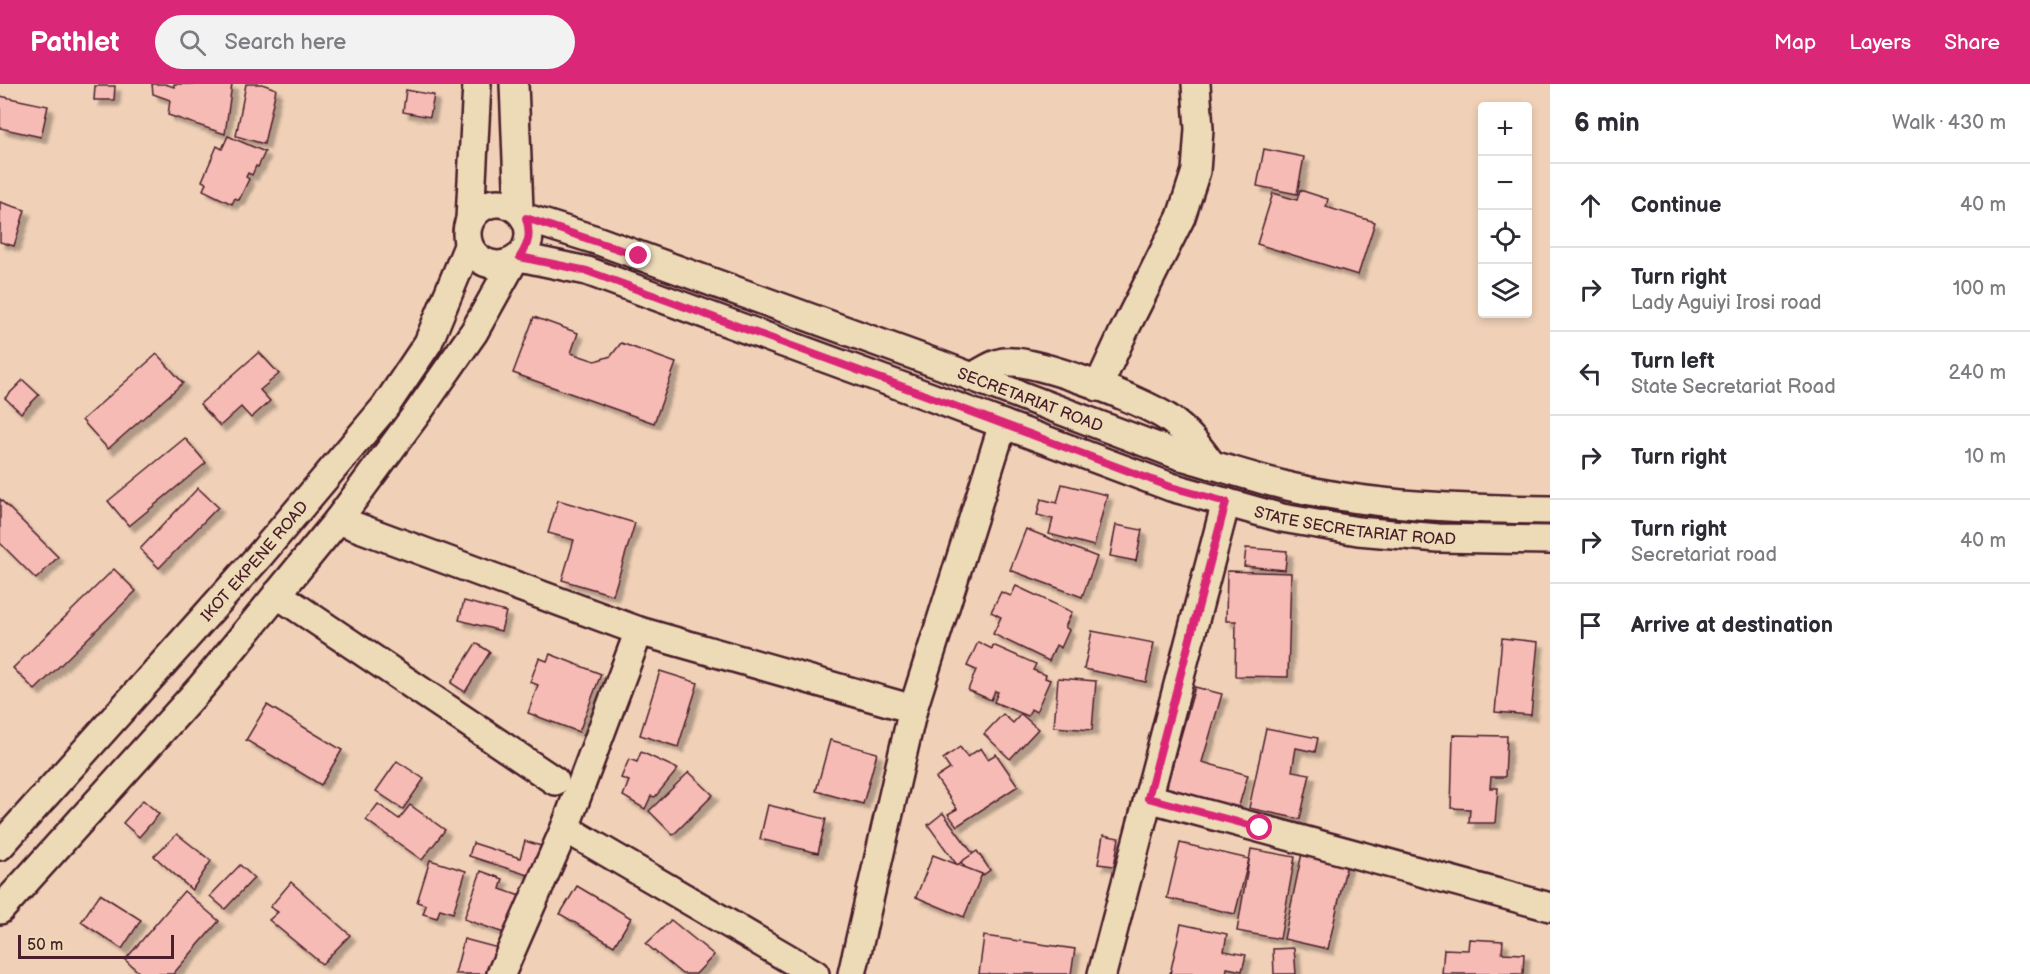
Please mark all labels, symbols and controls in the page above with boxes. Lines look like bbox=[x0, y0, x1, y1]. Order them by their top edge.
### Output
search box bbox=[155, 15, 575, 69]
text: Pathlet bbox=[30, 26, 119, 59]
icon: search bbox=[176, 26, 209, 59]
text: Search here bbox=[224, 29, 346, 56]
text: Map bbox=[1774, 30, 1816, 55]
text: Layers bbox=[1849, 30, 1911, 55]
text: Share bbox=[1944, 30, 2000, 55]
map controls bbox=[1478, 102, 1532, 318]
button: + bbox=[1478, 102, 1532, 156]
text: 6 min bbox=[1574, 108, 1640, 139]
text: Walk · 430 m bbox=[1892, 111, 2006, 135]
button: − bbox=[1478, 156, 1532, 210]
icon: ahead bbox=[1574, 189, 1607, 222]
text: Continue bbox=[1631, 192, 1721, 219]
text: 40 m bbox=[1960, 193, 2006, 217]
button: locate bbox=[1478, 210, 1532, 264]
route end bbox=[625, 242, 651, 268]
button: layers bbox=[1478, 264, 1532, 318]
text: Turn right bbox=[1631, 264, 1727, 291]
icon: right bbox=[1574, 273, 1607, 306]
text: 100 m bbox=[1953, 277, 2006, 301]
text: Lady Aguiyi Irosi road bbox=[1631, 291, 1821, 315]
text: Turn left bbox=[1631, 348, 1715, 375]
icon: left bbox=[1574, 357, 1607, 390]
text: 240 m bbox=[1949, 361, 2006, 385]
street label: SECRETARIAT ROAD bbox=[954, 364, 1105, 437]
text: State Secretariat Road bbox=[1631, 375, 1836, 399]
icon: right bbox=[1574, 441, 1607, 474]
text: Turn right bbox=[1631, 444, 1727, 471]
text: 10 m bbox=[1965, 445, 2006, 469]
street label: IKOT EKPENE ROAD bbox=[197, 498, 313, 626]
street label: STATE SECRETARIAT ROAD bbox=[1252, 503, 1456, 549]
text: Turn right bbox=[1631, 516, 1727, 543]
icon: right bbox=[1574, 525, 1607, 558]
text: 40 m bbox=[1960, 529, 2006, 553]
text: Secretariat road bbox=[1631, 543, 1777, 567]
icon: arrive bbox=[1574, 609, 1607, 642]
text: Arrive at destination bbox=[1631, 612, 1833, 639]
route start bbox=[1246, 814, 1272, 840]
scale bar bbox=[18, 932, 174, 960]
text: 50 m bbox=[27, 936, 63, 955]

